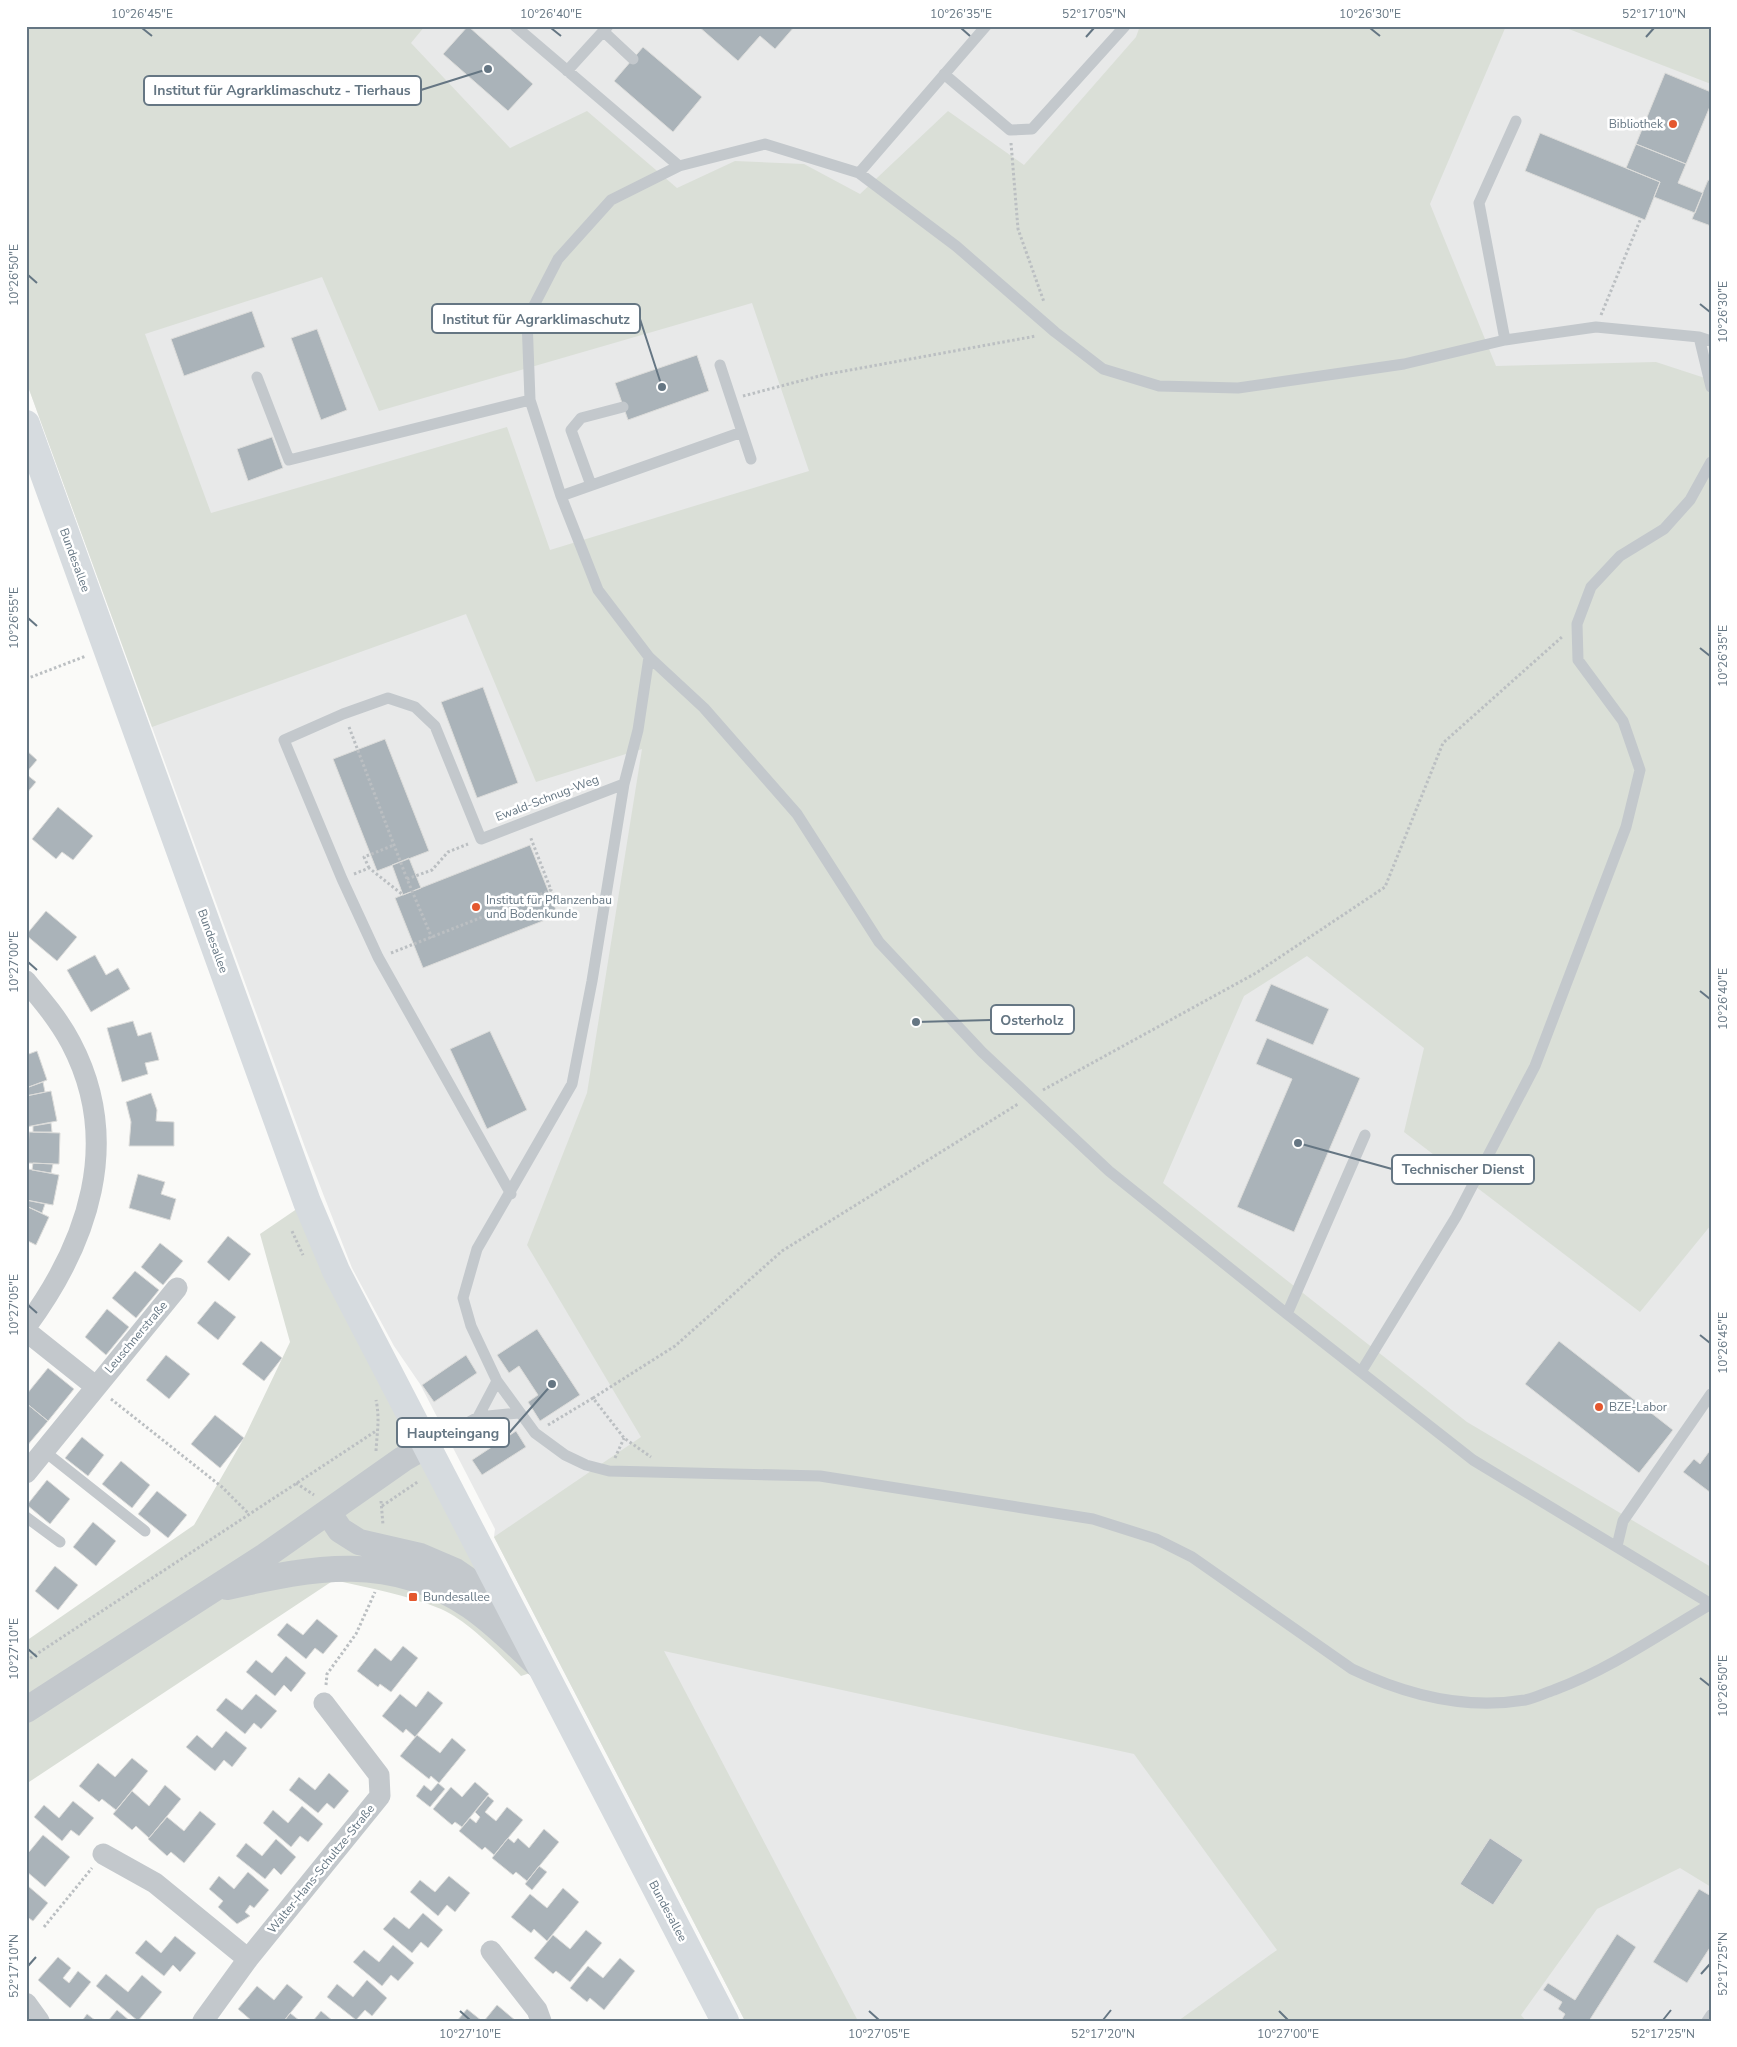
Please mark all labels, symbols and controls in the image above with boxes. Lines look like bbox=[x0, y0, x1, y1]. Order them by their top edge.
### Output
text: 10°26'45"E bbox=[111, 6, 173, 22]
text: 10°26'40"E bbox=[520, 6, 582, 22]
text: 10°26'35"E bbox=[930, 6, 992, 22]
text: 52°17'05"N bbox=[1062, 6, 1126, 22]
text: 10°26'30"E bbox=[1339, 6, 1401, 22]
text: 52°17'10"N bbox=[1622, 6, 1686, 22]
callout: Institut für Agrarklimaschutz - Tierhaus bbox=[144, 76, 421, 105]
text: Institut für Agrarklimaschutz - Tierhaus bbox=[153, 81, 411, 100]
place label: Bibliothek bbox=[1609, 116, 1664, 132]
marker: Bibliothek bbox=[1667, 118, 1679, 130]
text: 10°26'50"E bbox=[6, 244, 22, 306]
text: 10°26'30"E bbox=[1715, 281, 1731, 343]
callout: Institut für Agrarklimaschutz bbox=[432, 304, 640, 333]
text: Institut für Agrarklimaschutz bbox=[442, 310, 630, 329]
street label: Bundesallee bbox=[56, 526, 94, 594]
text: 10°26'55"E bbox=[6, 587, 22, 649]
text: 10°26'35"E bbox=[1715, 625, 1731, 687]
street label: Ewald-Schnug-Weg bbox=[493, 771, 601, 825]
place label: Institut für Pflanzenbau und Bodenkunde bbox=[486, 892, 612, 922]
marker: Institut für Pflanzenbau und Bodenkunde bbox=[470, 901, 482, 913]
street label: Bundesallee bbox=[194, 907, 232, 975]
text: 10°27'00"E bbox=[6, 931, 22, 993]
text: 10°26'40"E bbox=[1715, 968, 1731, 1030]
callout: Osterholz bbox=[991, 1005, 1074, 1034]
text: Osterholz bbox=[1000, 1011, 1064, 1030]
callout: Technischer Dienst bbox=[1392, 1155, 1534, 1184]
text: Technischer Dienst bbox=[1402, 1160, 1525, 1179]
text: 10°27'05"E bbox=[6, 1274, 22, 1336]
street label: Leuschnerstraße bbox=[101, 1298, 171, 1376]
text: 10°26'45"E bbox=[1715, 1312, 1731, 1374]
place label: BZE-Labor bbox=[1609, 1399, 1668, 1415]
marker: BZE-Labor bbox=[1593, 1401, 1605, 1413]
callout: Haupteingang bbox=[397, 1418, 509, 1447]
text: Haupteingang bbox=[407, 1424, 499, 1443]
place label: Bundesallee bbox=[423, 1589, 490, 1605]
marker: Bundesallee bbox=[407, 1591, 419, 1603]
text: 10°27'10"E bbox=[6, 1618, 22, 1680]
text: 10°26'50"E bbox=[1715, 1655, 1731, 1717]
street label: Walter-Hans-Schultze-Straße bbox=[264, 1801, 378, 1937]
street label: Bundesallee bbox=[645, 1878, 691, 1944]
text: 52°17'25"N bbox=[1715, 1932, 1731, 1996]
text: 52°17'10"N bbox=[6, 1934, 22, 1998]
text: 10°27'10"E bbox=[439, 2026, 501, 2042]
text: 10°27'05"E bbox=[848, 2026, 910, 2042]
text: 52°17'20"N bbox=[1071, 2026, 1135, 2042]
text: 10°27'00"E bbox=[1257, 2026, 1319, 2042]
text: 52°17'25"N bbox=[1631, 2026, 1695, 2042]

